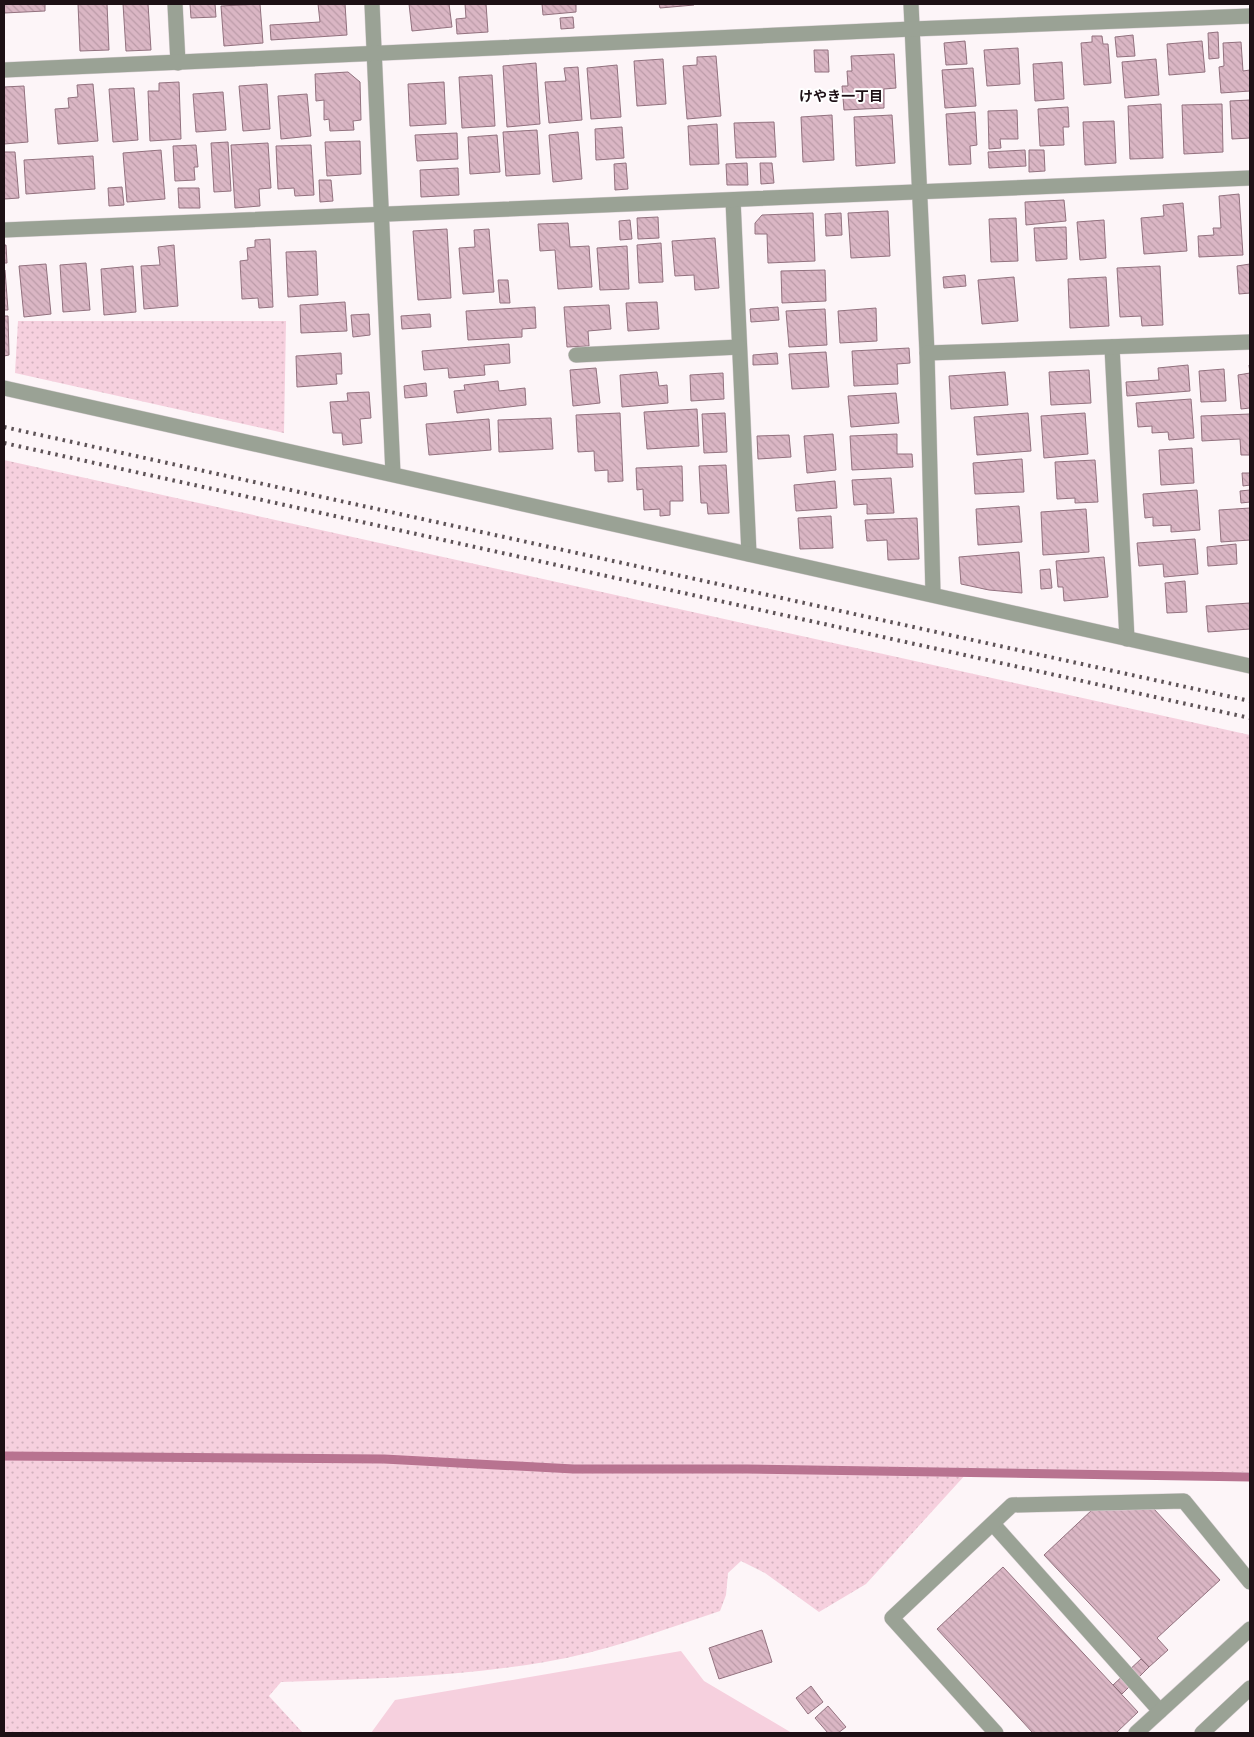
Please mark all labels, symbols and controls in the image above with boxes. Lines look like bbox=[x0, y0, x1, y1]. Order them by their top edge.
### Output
district label: けやき一丁目 bbox=[799, 88, 883, 104]

